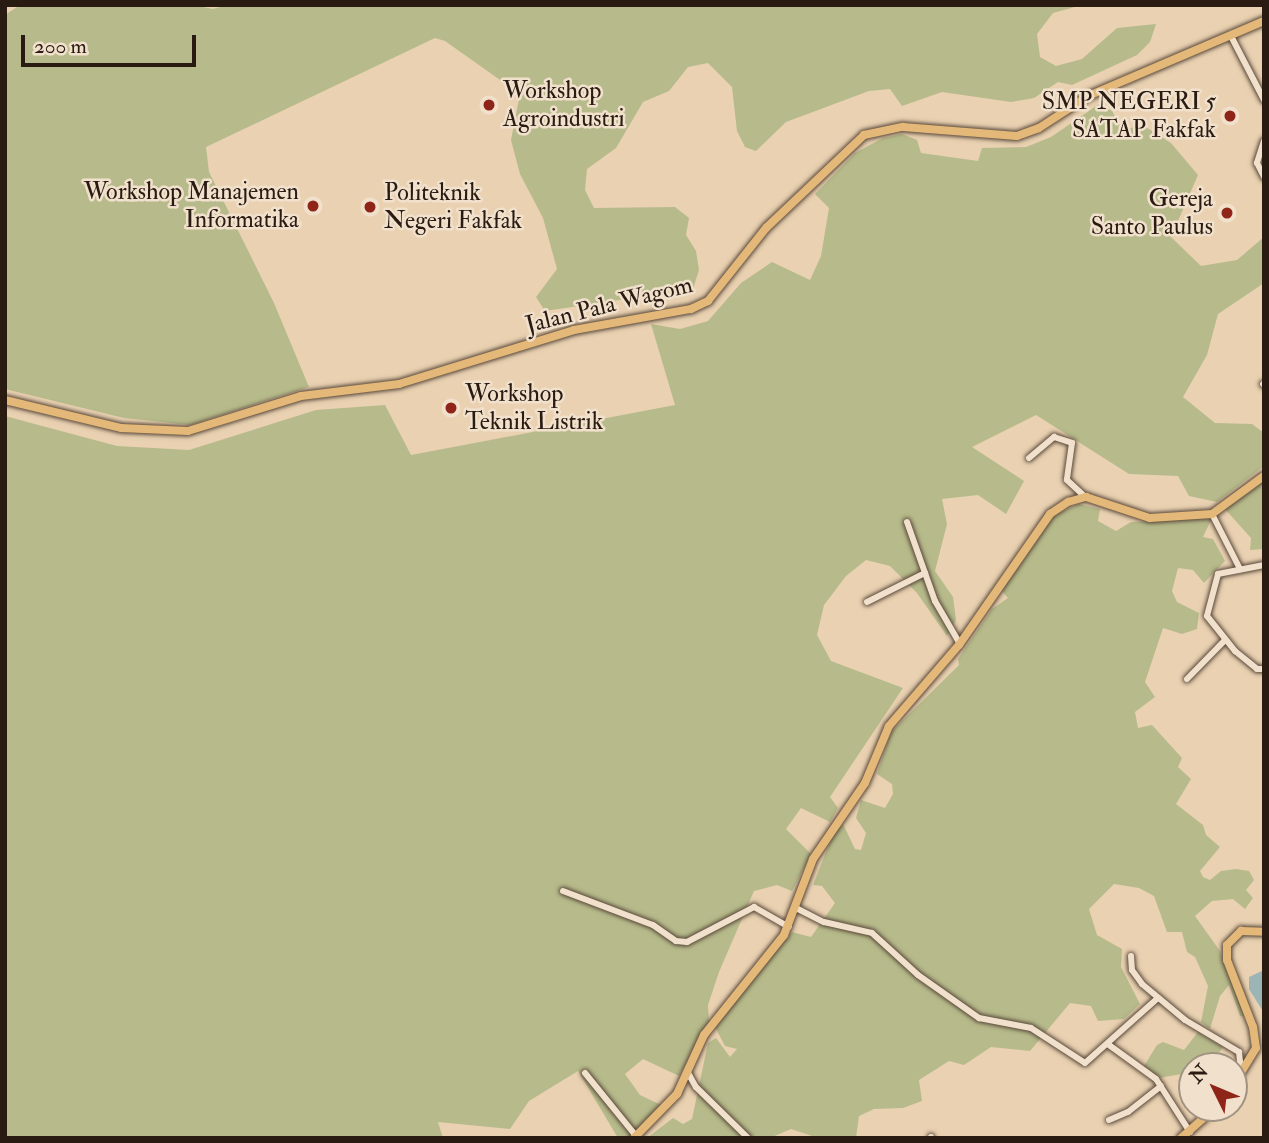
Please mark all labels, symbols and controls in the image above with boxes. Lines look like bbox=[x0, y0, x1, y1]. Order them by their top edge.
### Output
scale bar bbox=[24, 21, 200, 65]
text: 200 m bbox=[34, 33, 87, 60]
place label: Workshop Agroindustri bbox=[503, 77, 625, 133]
place label: SMP NEGERI 5 SATAP Fakfak bbox=[1042, 88, 1216, 144]
marker: Workshop Agroindustri bbox=[481, 97, 497, 113]
marker: SMP NEGERI 5 SATAP Fakfak bbox=[1222, 108, 1238, 124]
place label: Workshop Manajemen Informatika bbox=[84, 178, 299, 234]
place label: Politeknik Negeri Fakfak bbox=[384, 179, 522, 235]
place label: Gereja Santo Paulus bbox=[1091, 185, 1213, 241]
marker: Workshop Manajemen Informatika bbox=[305, 198, 321, 214]
marker: Politeknik Negeri Fakfak bbox=[362, 199, 378, 215]
marker: Gereja Santo Paulus bbox=[1219, 205, 1235, 221]
street label: Jalan Pala Wagom bbox=[523, 270, 695, 340]
place label: Workshop Teknik Listrik bbox=[465, 380, 603, 436]
marker: Workshop Teknik Listrik bbox=[443, 400, 459, 416]
north arrow bbox=[1178, 1052, 1248, 1122]
text: N bbox=[1185, 1060, 1214, 1088]

